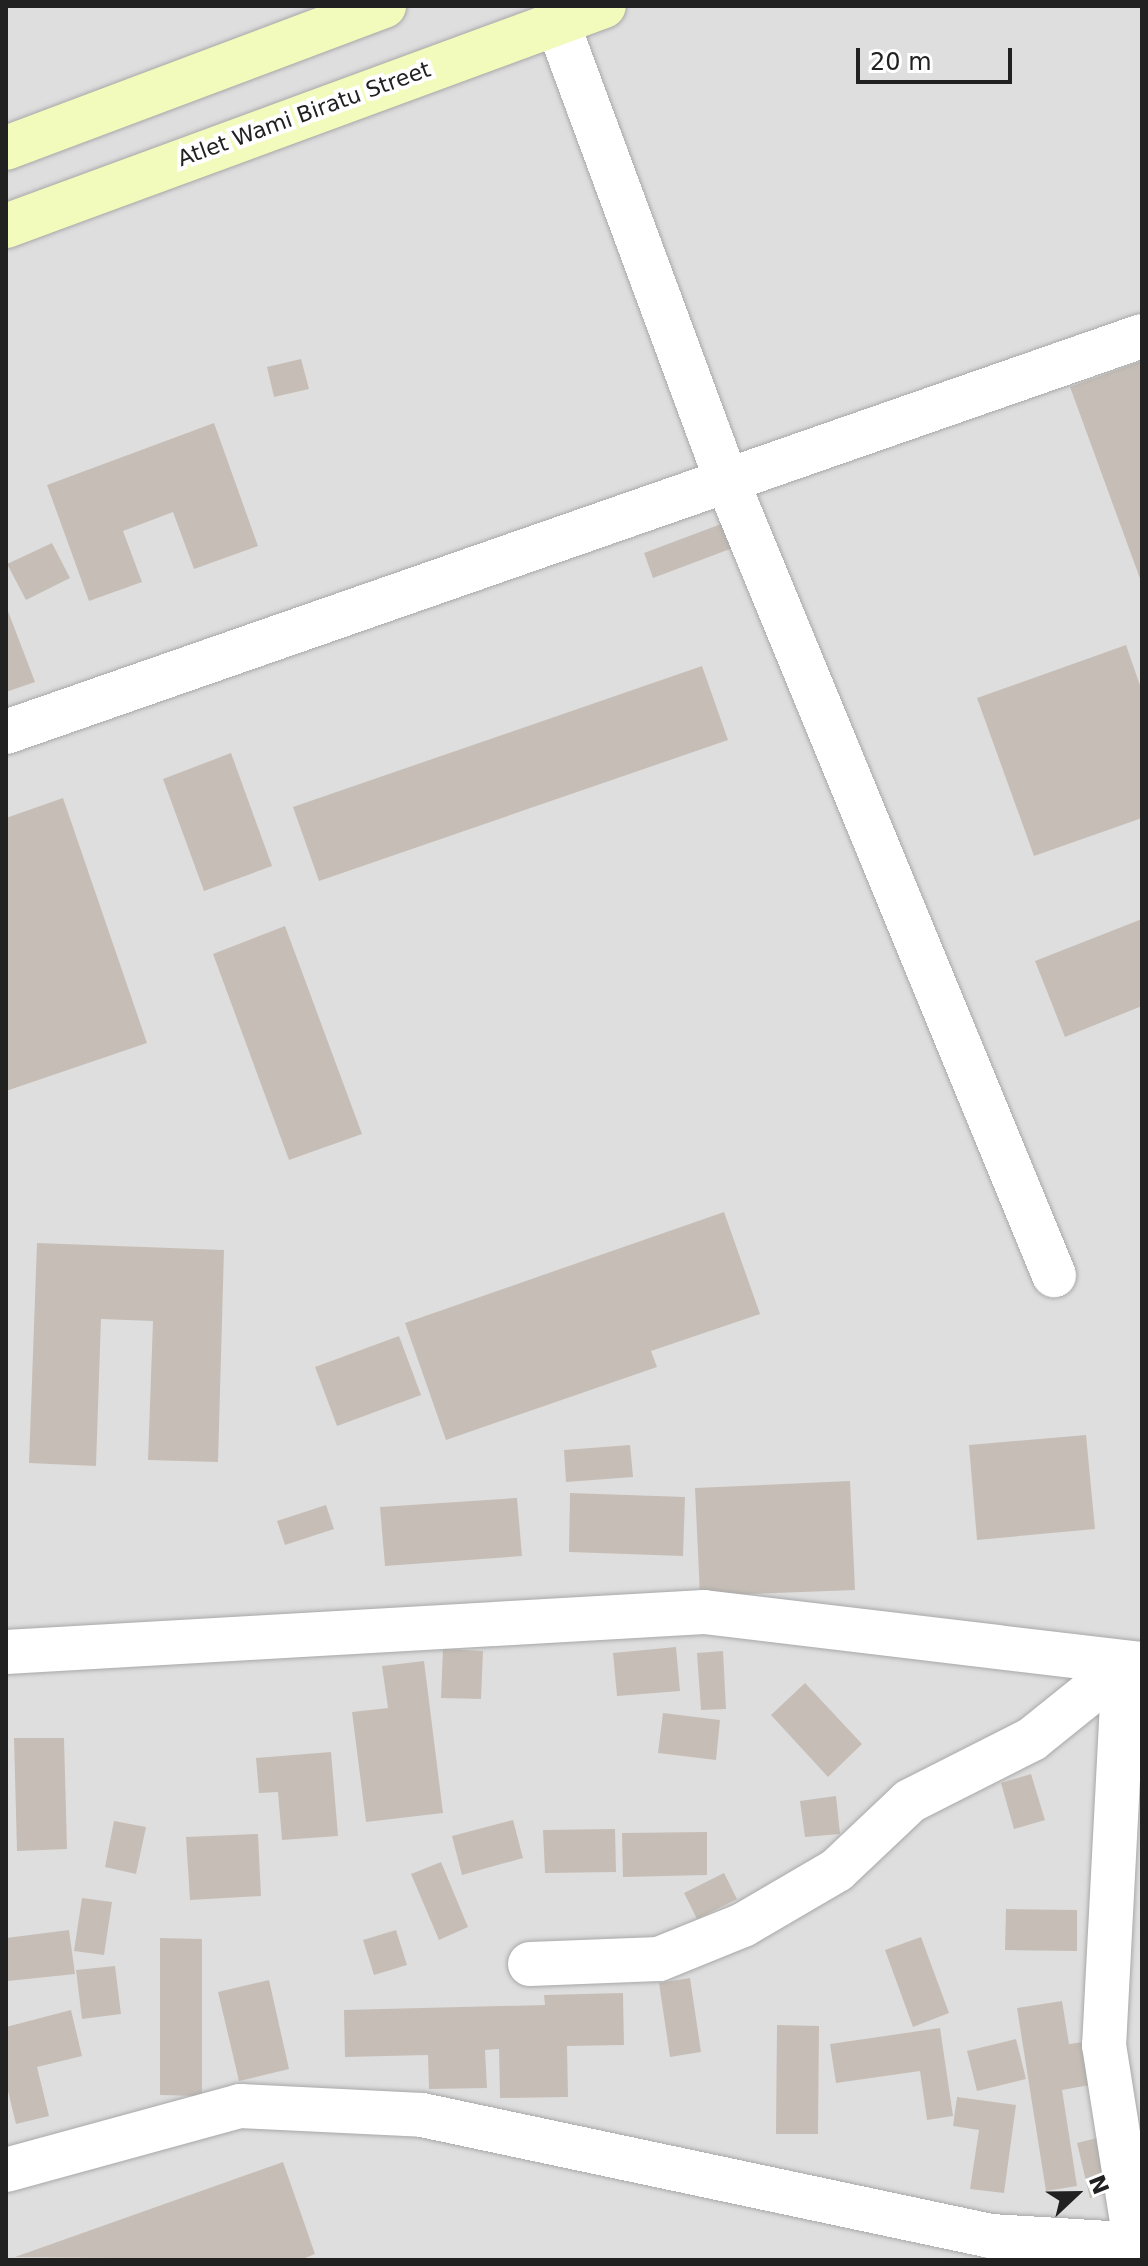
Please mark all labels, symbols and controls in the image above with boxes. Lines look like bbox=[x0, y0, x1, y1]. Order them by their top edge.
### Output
scale bar bbox=[860, 32, 1016, 82]
text: 20 m bbox=[870, 48, 932, 76]
street label: Atlet Wami Biratu Street bbox=[174, 56, 434, 172]
north arrow bbox=[1036, 2154, 1116, 2234]
text: N bbox=[1084, 2172, 1114, 2198]

